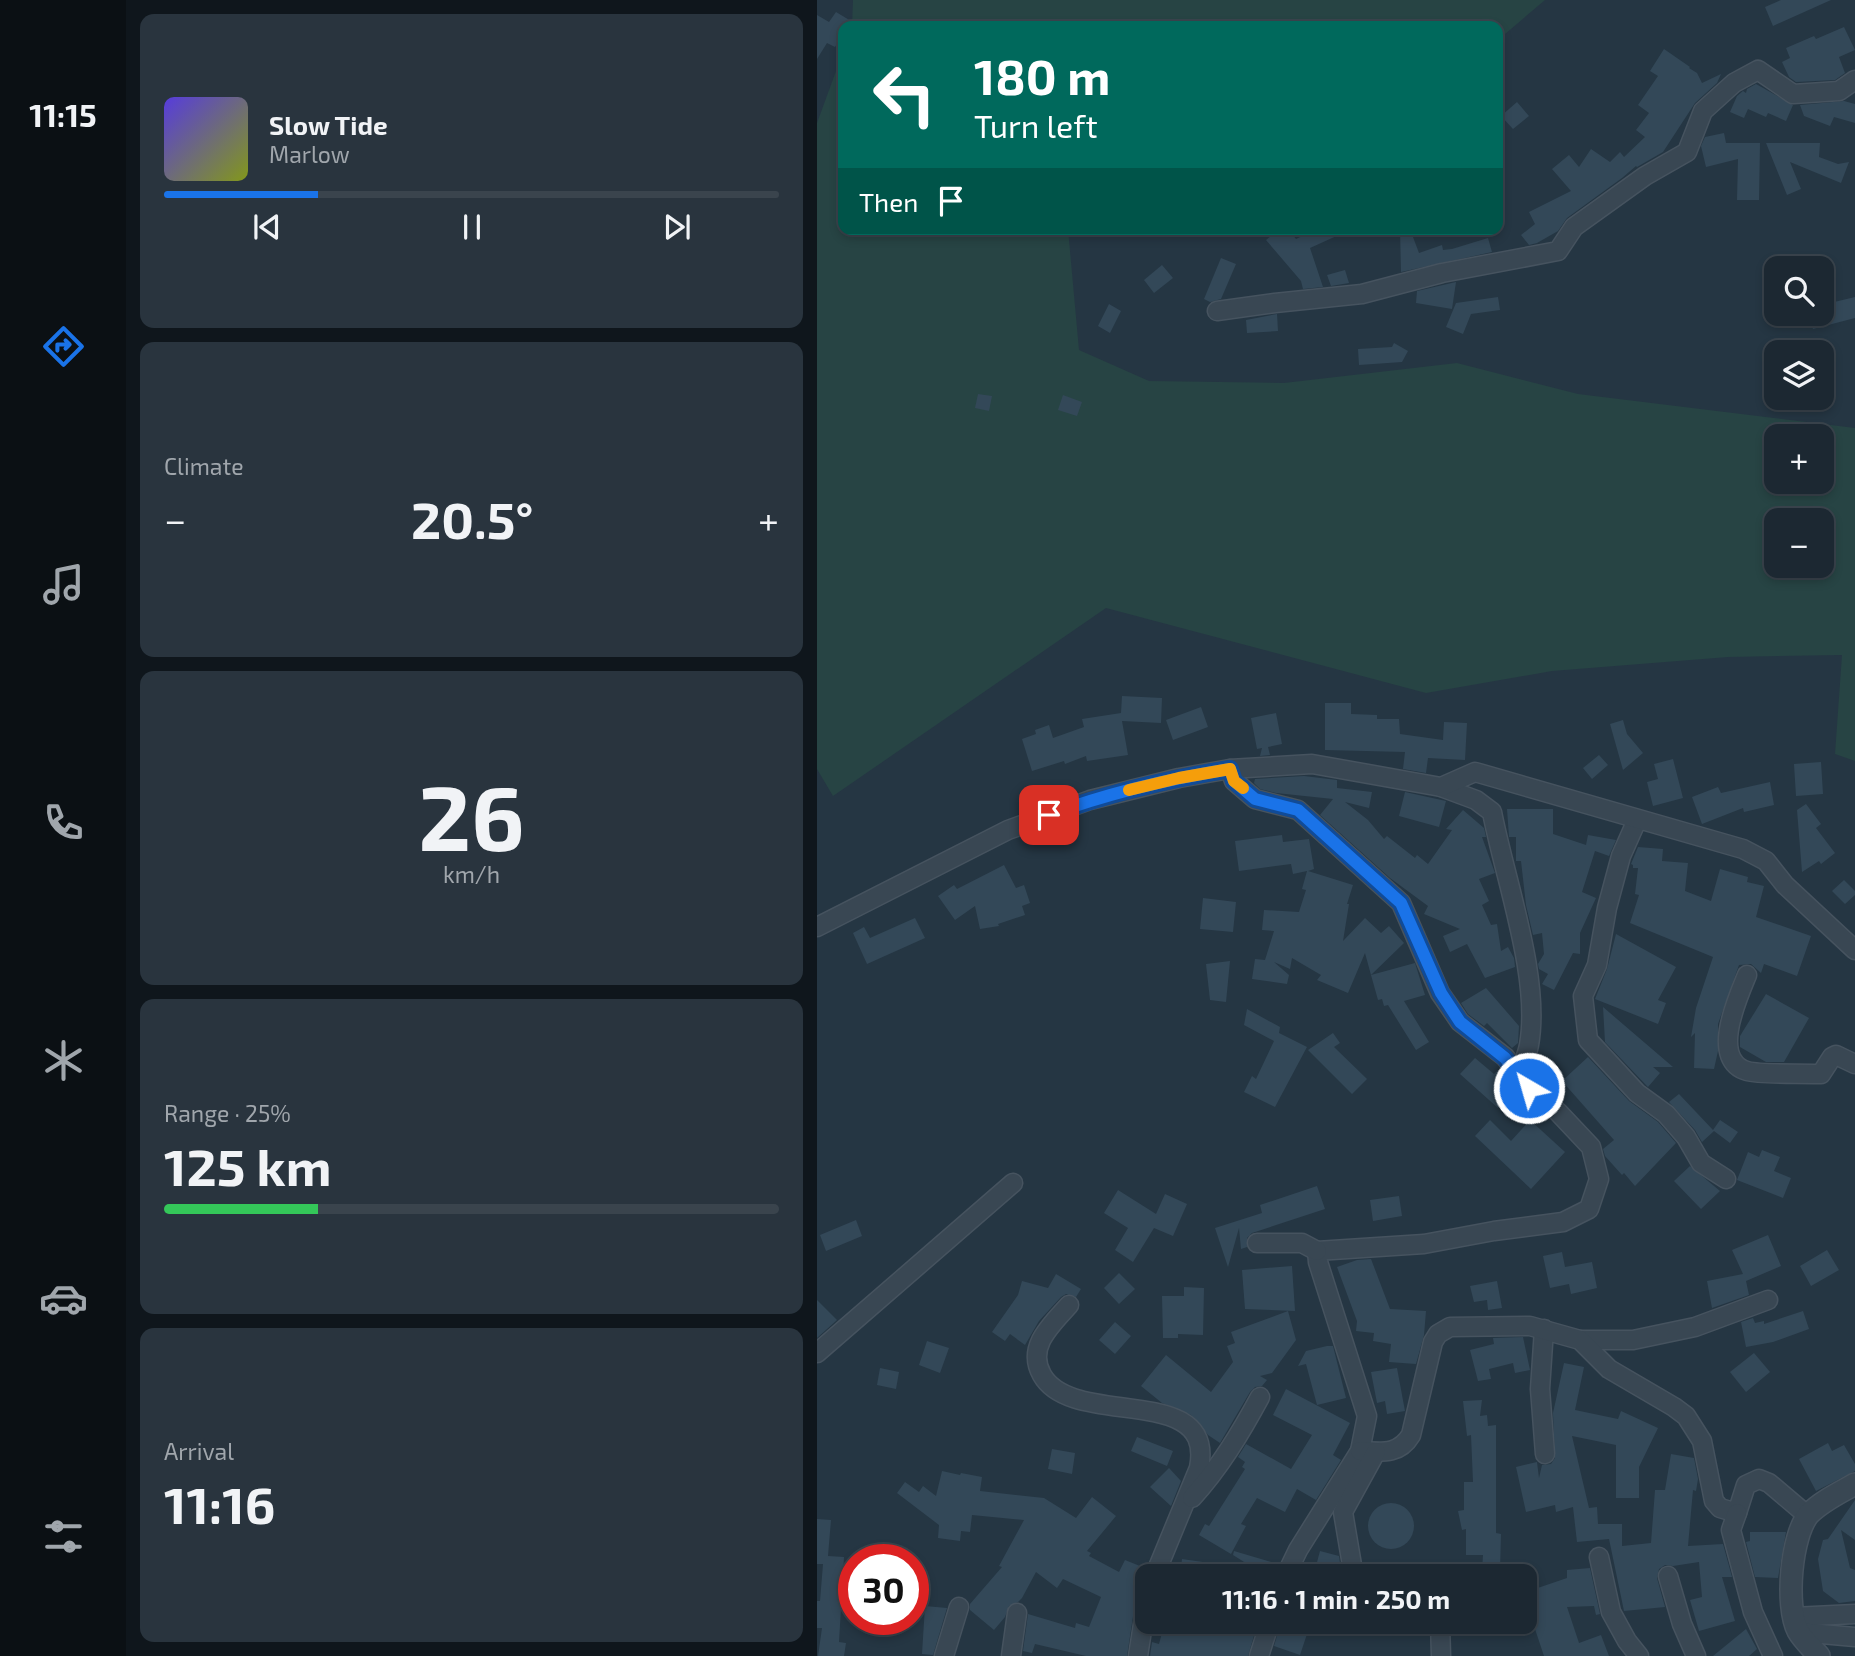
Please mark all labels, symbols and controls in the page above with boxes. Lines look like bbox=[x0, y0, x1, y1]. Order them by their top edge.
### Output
text: 180 m bbox=[974, 46, 1110, 105]
icon: left bbox=[859, 49, 950, 140]
text: 11:15 bbox=[29, 95, 97, 133]
text: Turn left bbox=[974, 106, 1098, 144]
text: Slow Tide bbox=[269, 109, 388, 140]
text: Marlow bbox=[269, 140, 350, 168]
icon: arrive bbox=[932, 182, 970, 220]
text: Then bbox=[859, 186, 918, 217]
icon: previous bbox=[248, 208, 286, 246]
icon: pause bbox=[453, 208, 491, 246]
icon: next bbox=[658, 208, 696, 246]
map controls bbox=[1764, 256, 1834, 578]
button: search bbox=[1764, 256, 1834, 326]
icon: directions bbox=[39, 322, 88, 371]
button: layers bbox=[1764, 340, 1834, 410]
button: + bbox=[1764, 424, 1834, 494]
text: Climate bbox=[164, 452, 244, 480]
text: 20.5° bbox=[411, 487, 533, 549]
text: − bbox=[164, 496, 186, 542]
text: + bbox=[758, 496, 779, 542]
button: − bbox=[1764, 508, 1834, 578]
icon: music bbox=[39, 560, 88, 609]
text: 26 bbox=[418, 760, 525, 869]
pin bbox=[1019, 785, 1079, 845]
icon: arrive bbox=[1030, 796, 1068, 834]
icon: phone bbox=[39, 798, 88, 847]
text: km/h bbox=[443, 860, 500, 888]
icon: climate bbox=[39, 1036, 88, 1085]
position arrow bbox=[1492, 1051, 1566, 1125]
text: Range · 25% bbox=[164, 1099, 291, 1127]
text: 125 km bbox=[164, 1134, 332, 1196]
icon: car bbox=[39, 1274, 88, 1323]
text: Arrival bbox=[164, 1437, 234, 1465]
text: 11:16 bbox=[164, 1472, 275, 1534]
icon: filters bbox=[39, 1512, 88, 1561]
speed limit sign: 30 bbox=[838, 1544, 929, 1635]
text: 11:16 · 1 min · 250 m bbox=[1222, 1583, 1450, 1614]

